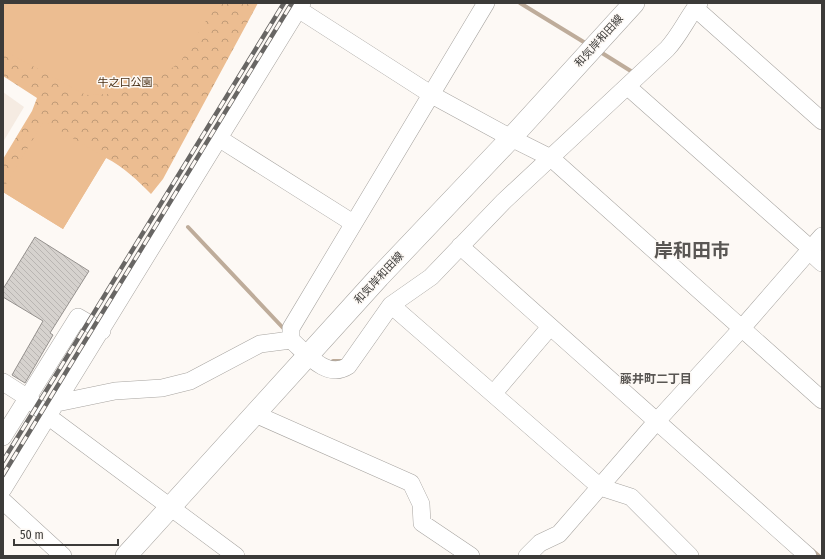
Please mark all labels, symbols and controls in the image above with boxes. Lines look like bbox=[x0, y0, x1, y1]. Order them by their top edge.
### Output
street label: 和気岸和田線 bbox=[572, 12, 626, 70]
park label: 牛之口公園 bbox=[98, 76, 153, 89]
district label: 岸和田市 bbox=[654, 239, 730, 262]
street label: 和気岸和田線 bbox=[352, 249, 406, 307]
district label: 藤井町二丁目 bbox=[620, 372, 692, 386]
scale bar bbox=[14, 521, 118, 547]
text: 50 m bbox=[20, 528, 44, 542]

